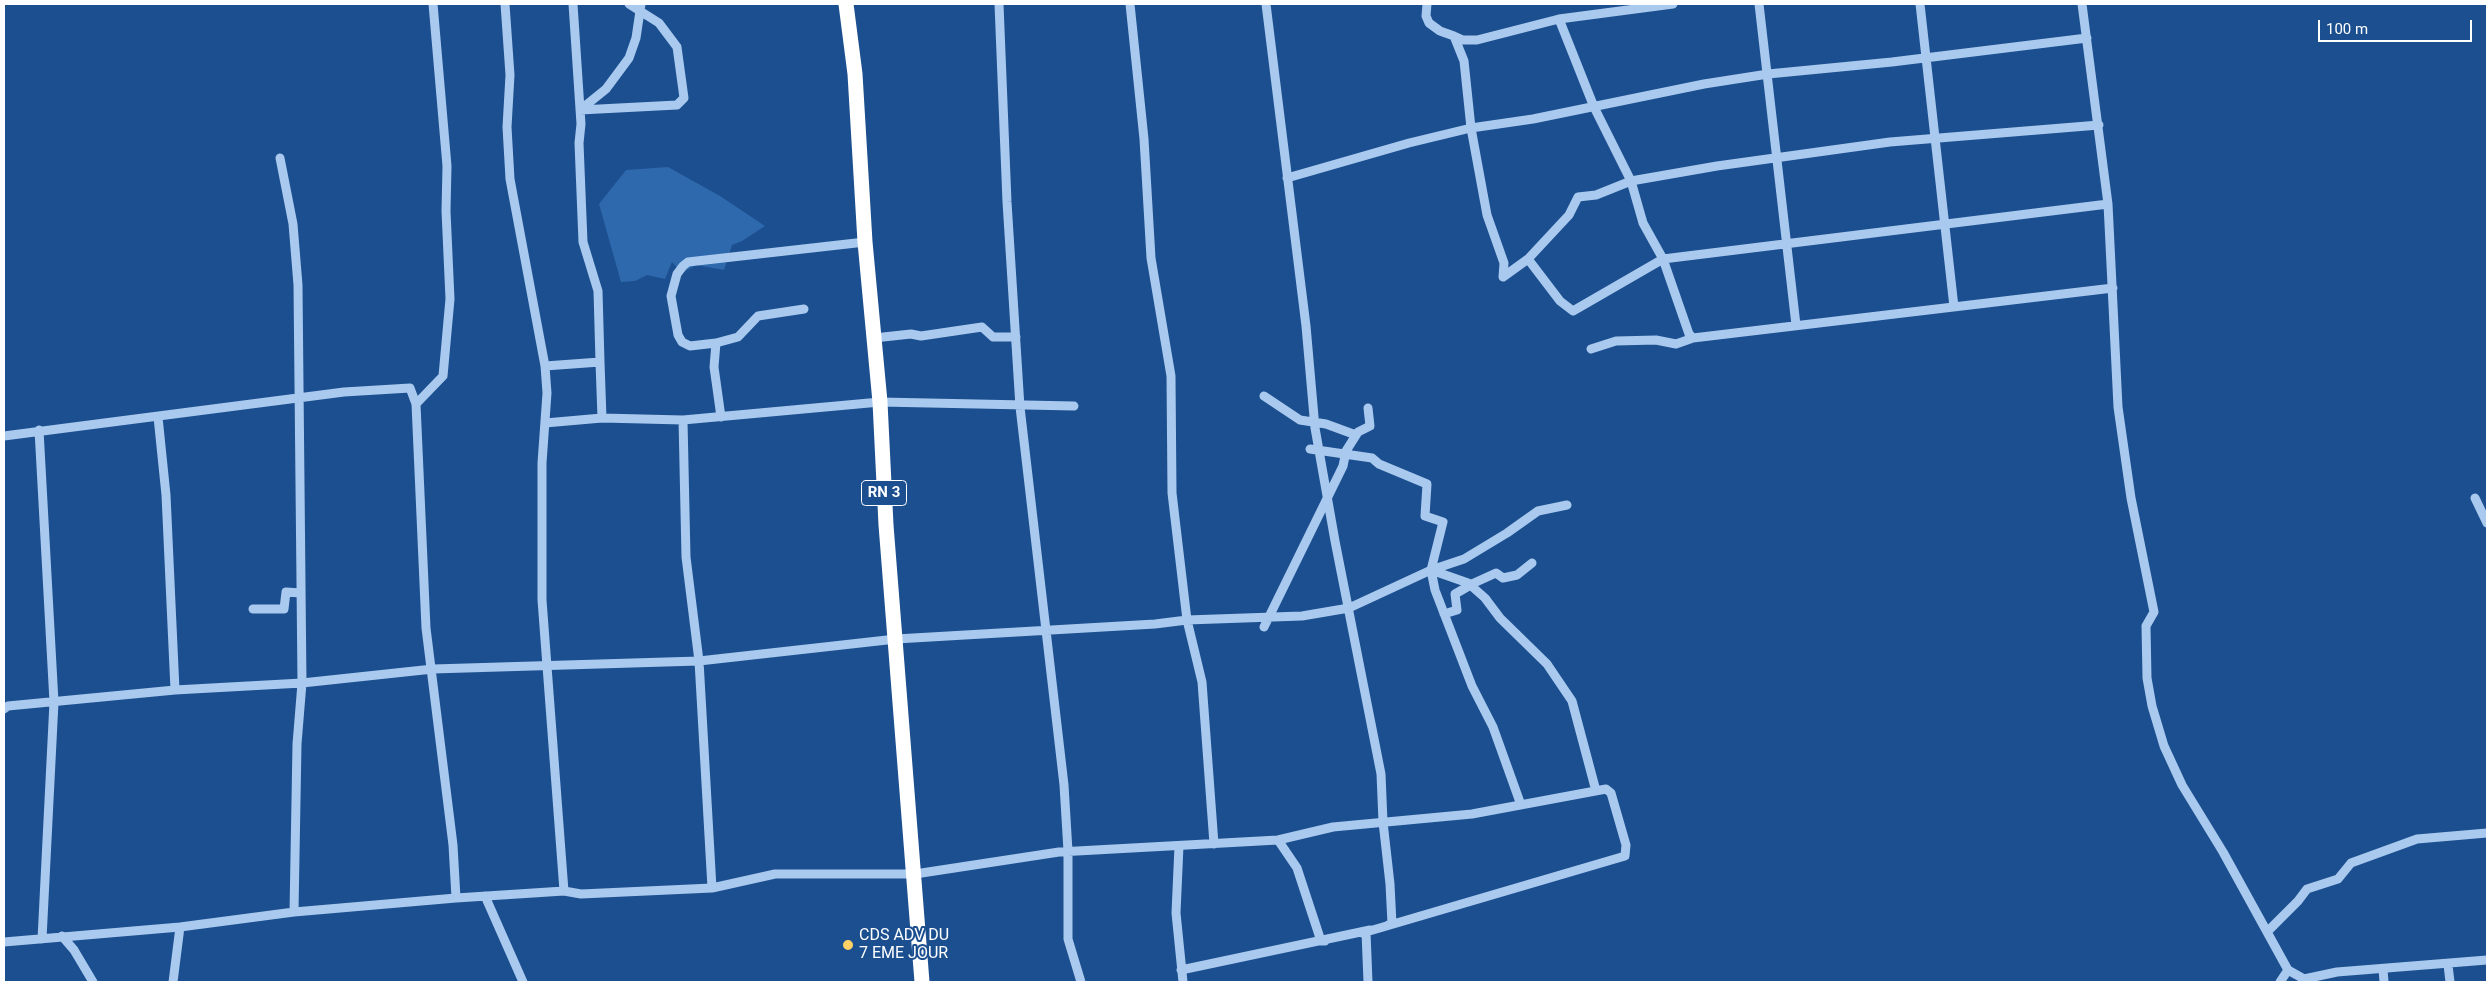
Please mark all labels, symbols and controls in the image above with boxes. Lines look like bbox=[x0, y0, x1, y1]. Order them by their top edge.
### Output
scale bar bbox=[2321, 10, 2475, 42]
text: 100 m bbox=[2326, 20, 2368, 38]
road number: RN 3 bbox=[862, 480, 906, 506]
place label: CDS ADV DU 7 EME JOUR bbox=[859, 926, 949, 964]
marker: CDS ADV DU 7 EME JOUR bbox=[841, 938, 855, 952]

